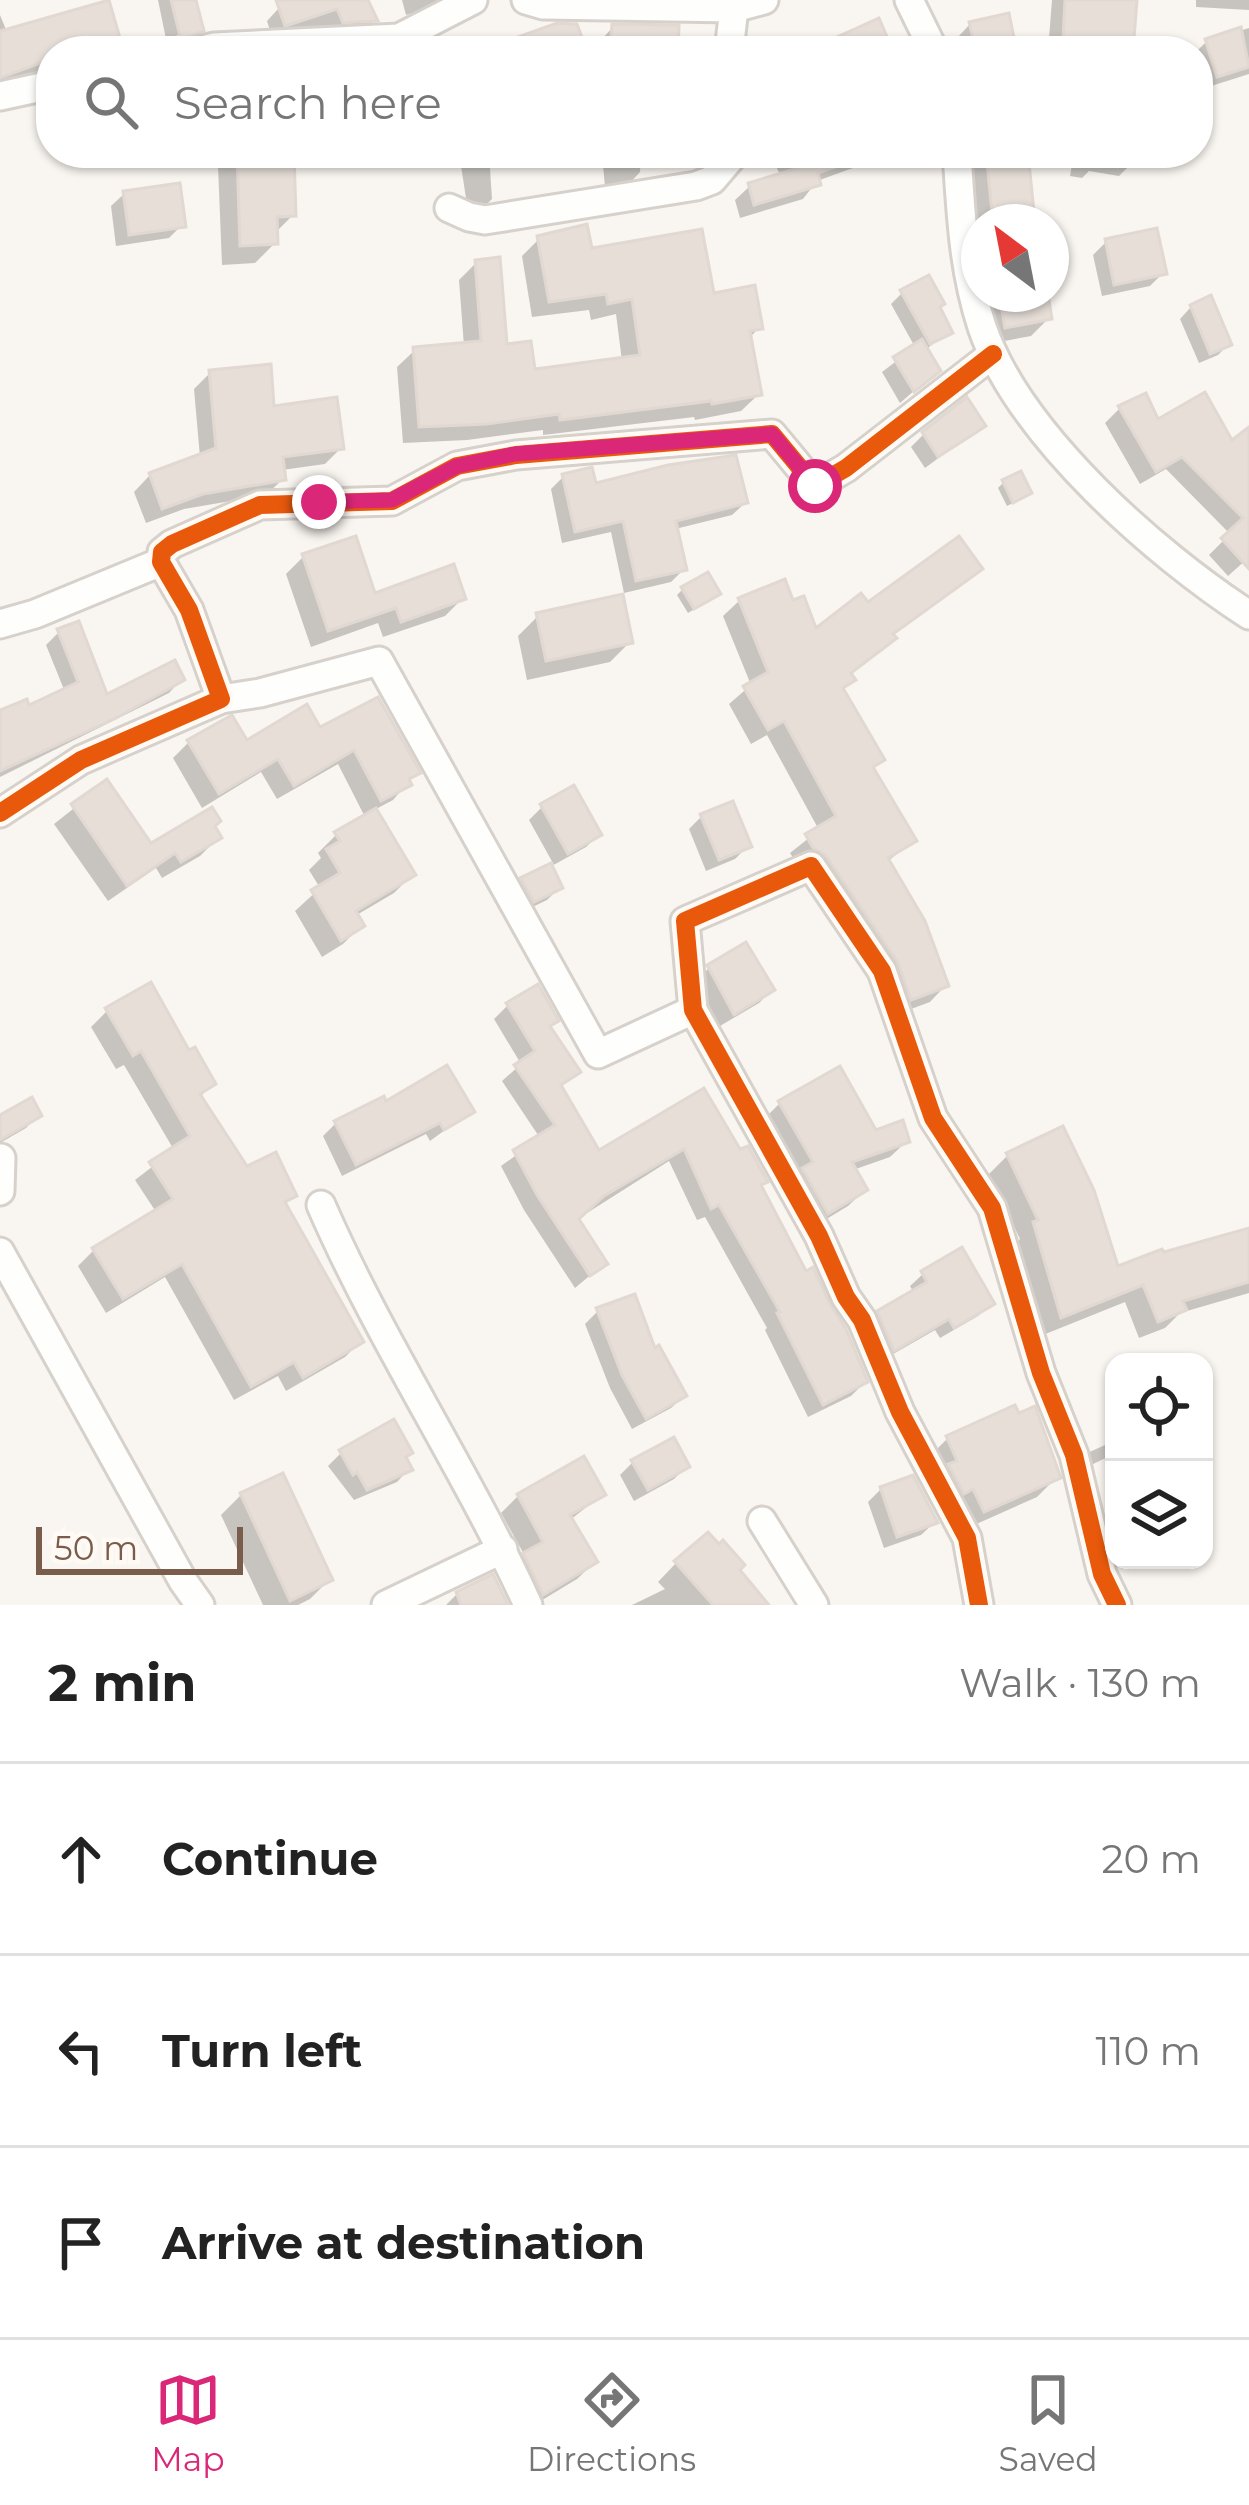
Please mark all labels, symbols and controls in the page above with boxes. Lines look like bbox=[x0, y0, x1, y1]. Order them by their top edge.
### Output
search box bbox=[36, 36, 1213, 168]
icon: search bbox=[78, 69, 144, 135]
text: Search here bbox=[174, 75, 442, 130]
north arrow bbox=[961, 204, 1069, 312]
route start bbox=[788, 459, 842, 513]
route end bbox=[292, 475, 346, 529]
map controls bbox=[1105, 1353, 1213, 1569]
button: locate bbox=[1105, 1353, 1213, 1461]
button: layers bbox=[1105, 1461, 1213, 1569]
scale bar bbox=[36, 1521, 243, 1574]
text: 50 m bbox=[54, 1528, 138, 1568]
text: 2 min bbox=[48, 1652, 197, 1714]
text: Walk · 130 m bbox=[959, 1659, 1201, 1707]
icon: ahead bbox=[48, 1826, 114, 1892]
text: Continue bbox=[162, 1831, 378, 1886]
text: 20 m bbox=[1102, 1835, 1201, 1883]
icon: left bbox=[48, 2018, 114, 2084]
text: Turn left bbox=[162, 2023, 362, 2078]
text: 110 m bbox=[1095, 2027, 1201, 2075]
icon: arrive bbox=[48, 2210, 114, 2276]
text: Arrive at destination bbox=[162, 2215, 645, 2270]
tab: Map bbox=[151, 2367, 225, 2479]
tab: Directions bbox=[527, 2367, 696, 2479]
tab: Saved bbox=[999, 2367, 1098, 2479]

